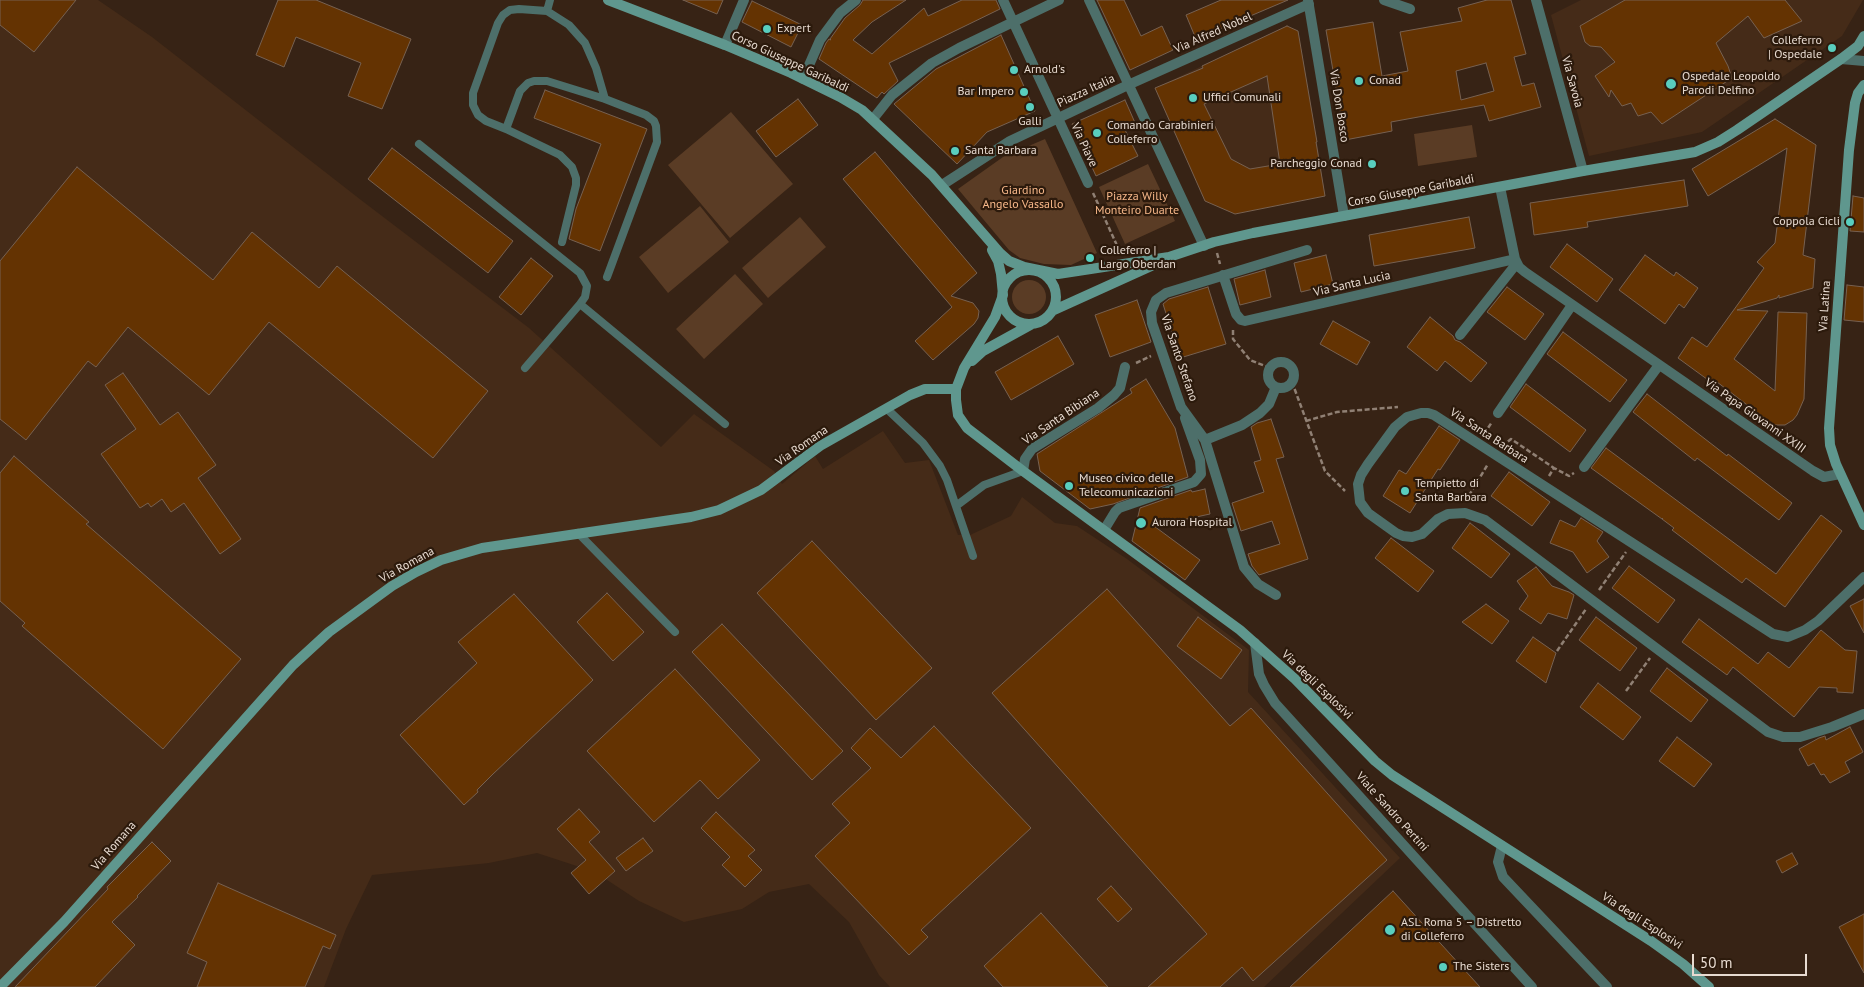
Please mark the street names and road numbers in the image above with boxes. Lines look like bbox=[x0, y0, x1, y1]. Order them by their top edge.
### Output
street label: Via Alfred Nobel bbox=[1172, 9, 1254, 57]
street label: Corso Giuseppe Garibaldi bbox=[729, 28, 851, 96]
street label: Via Savoia bbox=[1558, 55, 1586, 109]
street label: Via Don Bosco bbox=[1326, 69, 1352, 143]
street label: Piazza Italia bbox=[1055, 71, 1117, 111]
street label: Via Piave bbox=[1068, 121, 1100, 169]
street label: Corso Giuseppe Garibaldi bbox=[1347, 172, 1475, 210]
street label: Via Santa Lucia bbox=[1312, 268, 1392, 300]
street label: Via Latina bbox=[1816, 280, 1834, 332]
street label: Via Santo Stefano bbox=[1157, 313, 1201, 403]
street label: Via Papa Giovanni XXIII bbox=[1702, 376, 1808, 456]
street label: Via Santa Bibiana bbox=[1020, 386, 1102, 448]
street label: Via Santa Barbara bbox=[1447, 405, 1531, 467]
street label: Via Romana bbox=[773, 423, 831, 469]
street label: Via Romana bbox=[377, 544, 437, 586]
street label: Via degli Esplosivi bbox=[1278, 647, 1356, 723]
street label: Viale Sandro Pertini bbox=[1353, 769, 1431, 855]
street label: Via Romana bbox=[89, 818, 139, 874]
street label: Via degli Esplosivi bbox=[1599, 890, 1685, 952]

